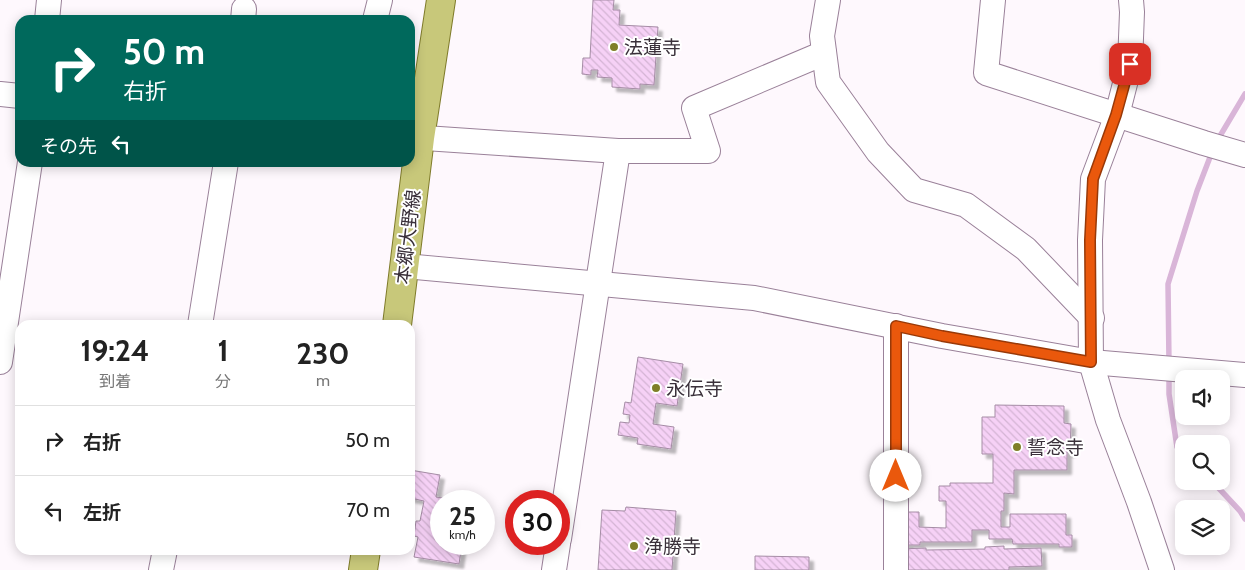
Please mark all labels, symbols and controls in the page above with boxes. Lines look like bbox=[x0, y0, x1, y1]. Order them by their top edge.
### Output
text: 50 m bbox=[123, 30, 205, 73]
icon: right bbox=[40, 35, 105, 100]
place label: 法蓮寺 bbox=[624, 36, 681, 59]
marker: 法蓮寺 bbox=[608, 41, 620, 53]
pin bbox=[1109, 43, 1151, 85]
icon: arrive bbox=[1116, 50, 1144, 78]
text: 右折 bbox=[123, 78, 167, 105]
icon: left bbox=[107, 130, 135, 158]
text: その先 bbox=[40, 135, 97, 158]
street label: 本郷大野線 bbox=[391, 188, 425, 286]
text: 19:24 bbox=[80, 332, 150, 369]
text: 1 bbox=[217, 332, 228, 369]
text: 230 bbox=[296, 335, 350, 372]
map controls bbox=[1175, 370, 1230, 555]
button: sound bbox=[1175, 370, 1230, 425]
text: m bbox=[316, 371, 330, 390]
text: 到着 bbox=[99, 372, 131, 391]
text: 分 bbox=[215, 372, 231, 391]
place label: 永伝寺 bbox=[666, 377, 723, 400]
marker: 永伝寺 bbox=[650, 382, 662, 394]
icon: right bbox=[40, 427, 68, 455]
text: 50 m bbox=[346, 429, 390, 452]
text: 右折 bbox=[83, 431, 121, 454]
button: search bbox=[1175, 435, 1230, 490]
place label: 誓念寺 bbox=[1027, 436, 1084, 459]
marker: 誓念寺 bbox=[1011, 441, 1023, 453]
position arrow bbox=[869, 449, 921, 501]
speed limit sign: 30 bbox=[505, 490, 570, 555]
icon: left bbox=[40, 497, 68, 525]
text: 70 m bbox=[346, 499, 390, 522]
button: layers bbox=[1175, 500, 1230, 555]
text: 左折 bbox=[83, 501, 121, 524]
text: 25 bbox=[449, 501, 476, 531]
text: km/h bbox=[449, 527, 476, 542]
place label: 浄勝寺 bbox=[644, 535, 701, 558]
marker: 浄勝寺 bbox=[628, 540, 640, 552]

